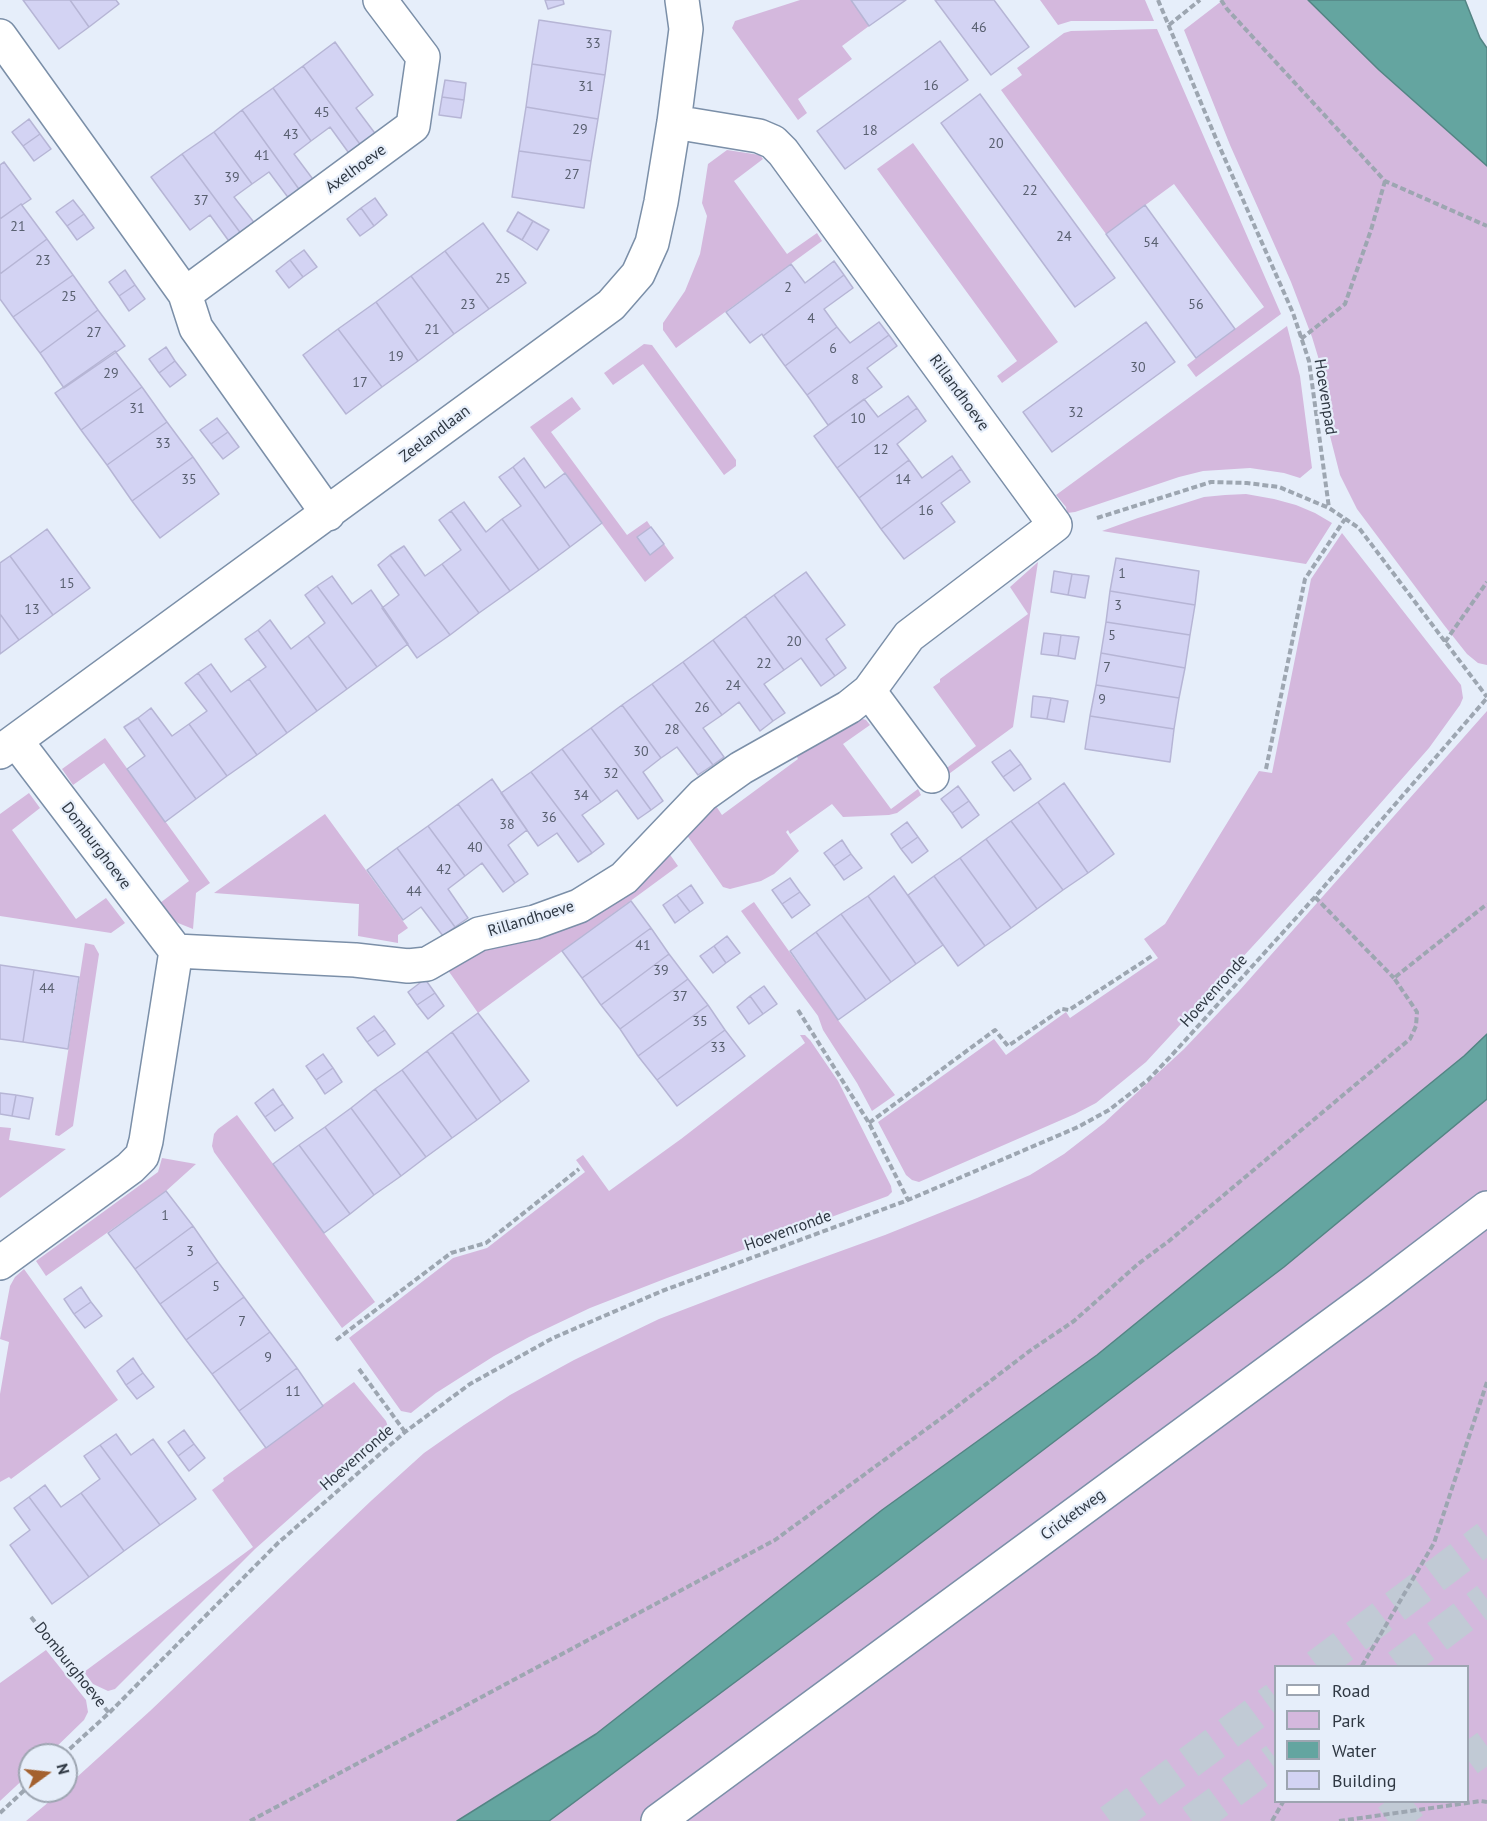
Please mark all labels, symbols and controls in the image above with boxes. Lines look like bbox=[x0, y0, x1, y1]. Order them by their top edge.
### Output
house number: 46 bbox=[971, 20, 987, 36]
house number: 33 bbox=[585, 36, 601, 52]
house number: 16 bbox=[923, 78, 939, 94]
house number: 31 bbox=[578, 79, 594, 95]
house number: 45 bbox=[314, 105, 330, 121]
house number: 29 bbox=[572, 122, 588, 138]
house number: 18 bbox=[862, 123, 878, 139]
house number: 43 bbox=[283, 127, 299, 143]
house number: 20 bbox=[988, 136, 1004, 152]
street label: Axelhoeve bbox=[322, 141, 390, 197]
house number: 41 bbox=[254, 148, 270, 164]
house number: 27 bbox=[564, 167, 580, 183]
house number: 39 bbox=[224, 170, 240, 186]
house number: 22 bbox=[1022, 183, 1038, 199]
house number: 37 bbox=[193, 193, 209, 209]
house number: 21 bbox=[10, 219, 26, 235]
house number: 24 bbox=[1056, 229, 1072, 245]
house number: 54 bbox=[1143, 235, 1159, 251]
house number: 23 bbox=[35, 253, 51, 269]
house number: 25 bbox=[495, 271, 511, 287]
house number: 2 bbox=[784, 280, 792, 296]
house number: 25 bbox=[61, 289, 77, 305]
house number: 23 bbox=[460, 297, 476, 313]
house number: 56 bbox=[1188, 297, 1204, 313]
house number: 4 bbox=[807, 311, 815, 327]
house number: 21 bbox=[424, 322, 440, 338]
house number: 27 bbox=[86, 325, 102, 341]
house number: 6 bbox=[829, 341, 837, 357]
house number: 19 bbox=[388, 349, 404, 365]
street label: Rillandhoeve bbox=[925, 351, 993, 435]
street label: Hoevenpad bbox=[1310, 358, 1340, 436]
house number: 30 bbox=[1130, 360, 1146, 376]
house number: 29 bbox=[103, 366, 119, 382]
house number: 8 bbox=[851, 372, 859, 388]
house number: 17 bbox=[352, 375, 368, 391]
house number: 31 bbox=[129, 401, 145, 417]
street label: Zeelandlaan bbox=[396, 401, 474, 467]
house number: 32 bbox=[1068, 405, 1084, 421]
house number: 10 bbox=[850, 411, 866, 427]
house number: 33 bbox=[155, 436, 171, 452]
house number: 12 bbox=[873, 442, 889, 458]
house number: 35 bbox=[181, 472, 197, 488]
house number: 14 bbox=[895, 472, 911, 488]
house number: 16 bbox=[918, 503, 934, 519]
house number: 1 bbox=[1118, 566, 1126, 582]
house number: 15 bbox=[59, 576, 75, 592]
house number: 3 bbox=[1114, 598, 1122, 614]
house number: 13 bbox=[24, 602, 40, 618]
house number: 5 bbox=[1108, 628, 1116, 644]
house number: 20 bbox=[786, 634, 802, 650]
house number: 22 bbox=[756, 656, 772, 672]
house number: 7 bbox=[1103, 660, 1111, 676]
house number: 24 bbox=[725, 678, 741, 694]
house number: 9 bbox=[1098, 692, 1106, 708]
house number: 26 bbox=[694, 700, 710, 716]
house number: 28 bbox=[664, 722, 680, 738]
house number: 30 bbox=[633, 744, 649, 760]
house number: 32 bbox=[603, 766, 619, 782]
house number: 34 bbox=[573, 788, 589, 804]
street label: Domburghoeve bbox=[57, 799, 135, 893]
house number: 36 bbox=[541, 810, 557, 826]
house number: 38 bbox=[499, 817, 515, 833]
house number: 40 bbox=[467, 840, 483, 856]
house number: 42 bbox=[436, 862, 452, 878]
house number: 44 bbox=[406, 884, 422, 900]
street label: Rillandhoeve bbox=[486, 897, 576, 941]
house number: 41 bbox=[635, 938, 651, 954]
street label: Hoevenronde bbox=[1176, 951, 1252, 1031]
house number: 39 bbox=[653, 963, 669, 979]
house number: 44 bbox=[39, 981, 55, 997]
house number: 37 bbox=[672, 989, 688, 1005]
house number: 35 bbox=[692, 1014, 708, 1030]
house number: 33 bbox=[710, 1040, 726, 1056]
street label: Hoevenronde bbox=[742, 1206, 834, 1256]
house number: 1 bbox=[161, 1208, 169, 1224]
house number: 3 bbox=[186, 1244, 194, 1260]
house number: 5 bbox=[212, 1279, 220, 1295]
house number: 7 bbox=[238, 1314, 246, 1330]
house number: 9 bbox=[264, 1350, 272, 1366]
house number: 11 bbox=[285, 1384, 301, 1400]
street label: Hoevenronde bbox=[316, 1421, 398, 1495]
street label: Cricketweg bbox=[1037, 1485, 1109, 1545]
street label: Domburghoeve bbox=[30, 1619, 110, 1711]
legend bbox=[1274, 1665, 1469, 1803]
text: Road bbox=[1332, 1679, 1370, 1702]
text: Park bbox=[1332, 1709, 1365, 1732]
text: Water bbox=[1332, 1739, 1376, 1762]
north arrow bbox=[18, 1743, 78, 1803]
text: N bbox=[52, 1761, 74, 1777]
text: Building bbox=[1332, 1769, 1396, 1792]

